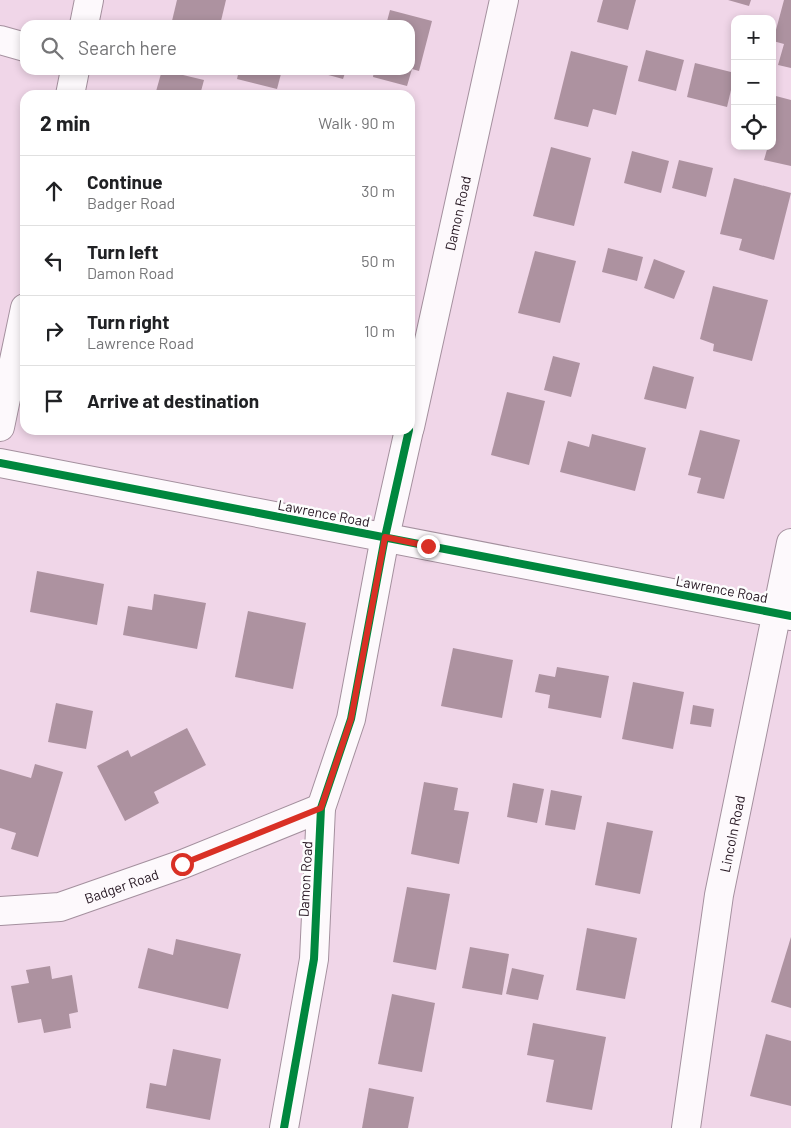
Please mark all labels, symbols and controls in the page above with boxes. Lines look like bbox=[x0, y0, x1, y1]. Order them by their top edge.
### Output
map controls bbox=[731, 15, 776, 150]
button: + bbox=[731, 15, 776, 60]
search box bbox=[20, 20, 415, 75]
icon: search bbox=[38, 34, 66, 62]
text: Search here bbox=[78, 36, 177, 59]
button: − bbox=[731, 60, 776, 105]
button: locate bbox=[731, 105, 776, 150]
text: 2 min bbox=[40, 110, 90, 135]
text: Walk · 90 m bbox=[318, 113, 395, 132]
text: Continue bbox=[87, 170, 163, 193]
street label: Damon Road bbox=[441, 174, 474, 252]
icon: ahead bbox=[40, 177, 68, 205]
text: 30 m bbox=[361, 181, 395, 200]
text: Badger Road bbox=[87, 193, 175, 212]
text: Turn left bbox=[87, 240, 158, 263]
icon: left bbox=[40, 247, 68, 275]
text: 50 m bbox=[361, 251, 395, 270]
text: Damon Road bbox=[87, 263, 174, 282]
text: Turn right bbox=[87, 310, 169, 333]
icon: right bbox=[40, 317, 68, 345]
text: 10 m bbox=[364, 321, 395, 340]
text: Lawrence Road bbox=[87, 333, 194, 352]
icon: arrive bbox=[40, 387, 68, 415]
text: Arrive at destination bbox=[87, 389, 259, 412]
street label: Lawrence Road bbox=[276, 496, 372, 530]
route end bbox=[417, 535, 440, 558]
street label: Lawrence Road bbox=[674, 572, 770, 606]
street label: Lincoln Road bbox=[715, 793, 748, 874]
street label: Damon Road bbox=[295, 841, 315, 917]
route start bbox=[171, 853, 194, 876]
street label: Badger Road bbox=[82, 865, 161, 906]

